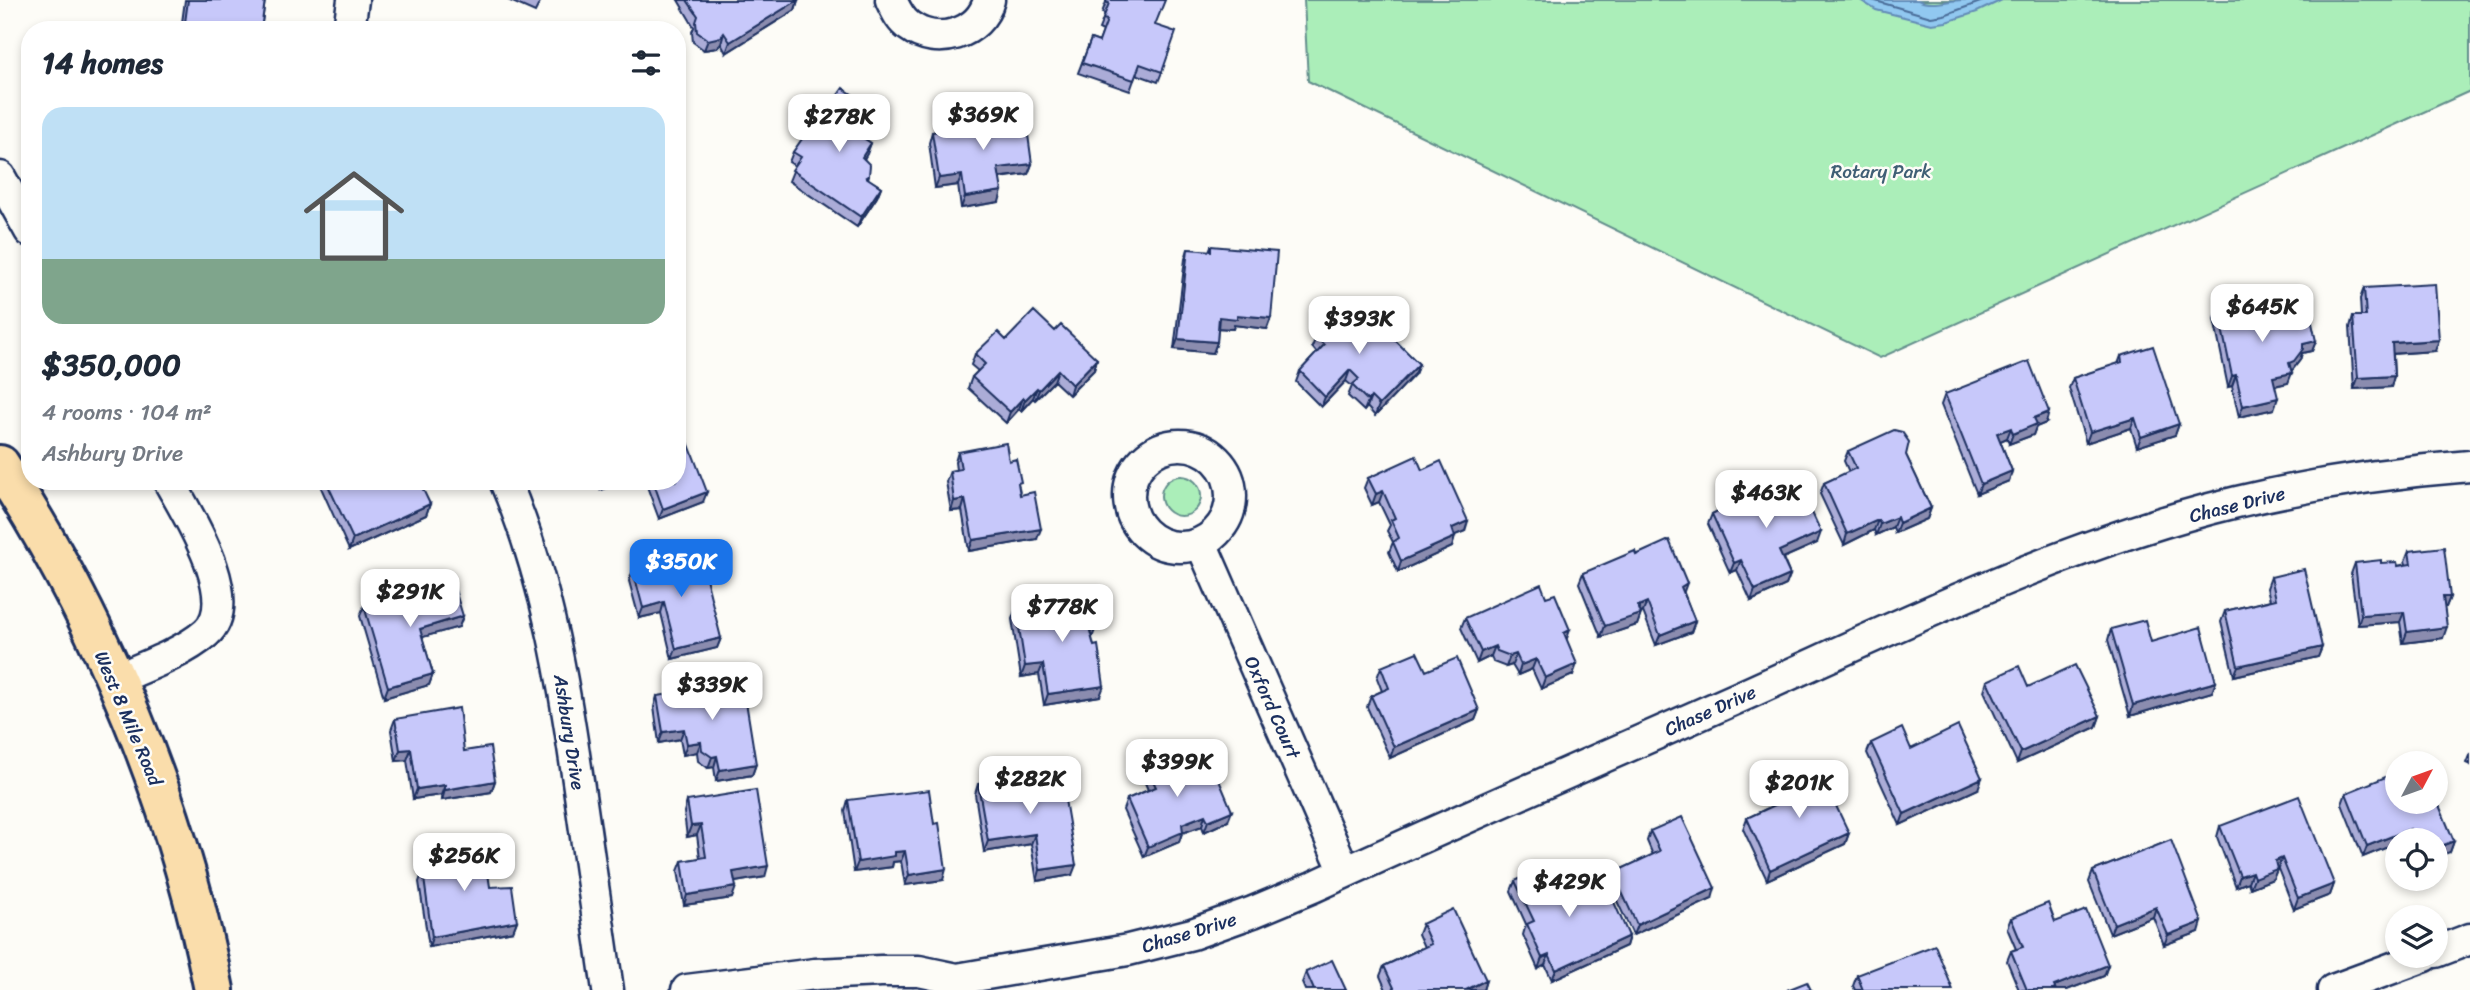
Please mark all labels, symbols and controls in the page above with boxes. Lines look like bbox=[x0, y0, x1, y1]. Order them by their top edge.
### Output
text: 14 homes bbox=[42, 36, 163, 90]
icon: filters bbox=[627, 44, 665, 82]
pin: $369K bbox=[934, 92, 1032, 152]
pin: $278K bbox=[790, 94, 888, 154]
text: $369K bbox=[948, 94, 1018, 135]
text: $278K bbox=[804, 96, 874, 137]
icon: home bbox=[291, 153, 417, 279]
park label: Rotary Park bbox=[1831, 155, 1931, 188]
pin: $645K bbox=[2213, 284, 2311, 344]
text: $645K bbox=[2227, 286, 2297, 327]
pin: $393K bbox=[1310, 296, 1408, 356]
text: $393K bbox=[1325, 298, 1393, 339]
text: $350,000 bbox=[42, 338, 181, 392]
text: 4 rooms · 104 m² bbox=[42, 392, 212, 433]
text: Ashbury Drive bbox=[42, 433, 183, 474]
pin: $463K bbox=[1717, 470, 1815, 530]
text: $463K bbox=[1731, 472, 1801, 513]
street label: Chase Drive bbox=[2186, 477, 2289, 532]
pin: $350K bbox=[632, 540, 730, 599]
text: $350K bbox=[646, 541, 716, 582]
pin: $291K bbox=[361, 570, 459, 629]
text: $291K bbox=[377, 571, 443, 612]
pin: $778K bbox=[1013, 584, 1111, 644]
text: $778K bbox=[1027, 586, 1097, 627]
street label: West 8 Mile Road bbox=[85, 645, 173, 793]
street label: Oxford Court bbox=[1235, 650, 1310, 765]
pin: $339K bbox=[663, 662, 761, 722]
text: $339K bbox=[678, 664, 746, 705]
street label: Ashbury Drive bbox=[544, 671, 595, 792]
street label: Chase Drive bbox=[1659, 675, 1762, 745]
pin: $399K bbox=[1128, 740, 1226, 799]
text: $399K bbox=[1142, 741, 1212, 782]
north arrow bbox=[2385, 751, 2448, 814]
map controls bbox=[2385, 751, 2448, 968]
pin: $282K bbox=[981, 756, 1079, 816]
text: $282K bbox=[995, 758, 1065, 799]
pin: $201K bbox=[1750, 760, 1848, 820]
text: $201K bbox=[1765, 762, 1833, 803]
button: locate bbox=[2385, 828, 2448, 891]
pin: $256K bbox=[415, 834, 513, 893]
text: $256K bbox=[429, 835, 499, 876]
pin: $429K bbox=[1520, 860, 1618, 919]
text: $429K bbox=[1533, 861, 1605, 902]
street label: Chase Drive bbox=[1138, 902, 1241, 963]
button: layers bbox=[2385, 905, 2448, 968]

